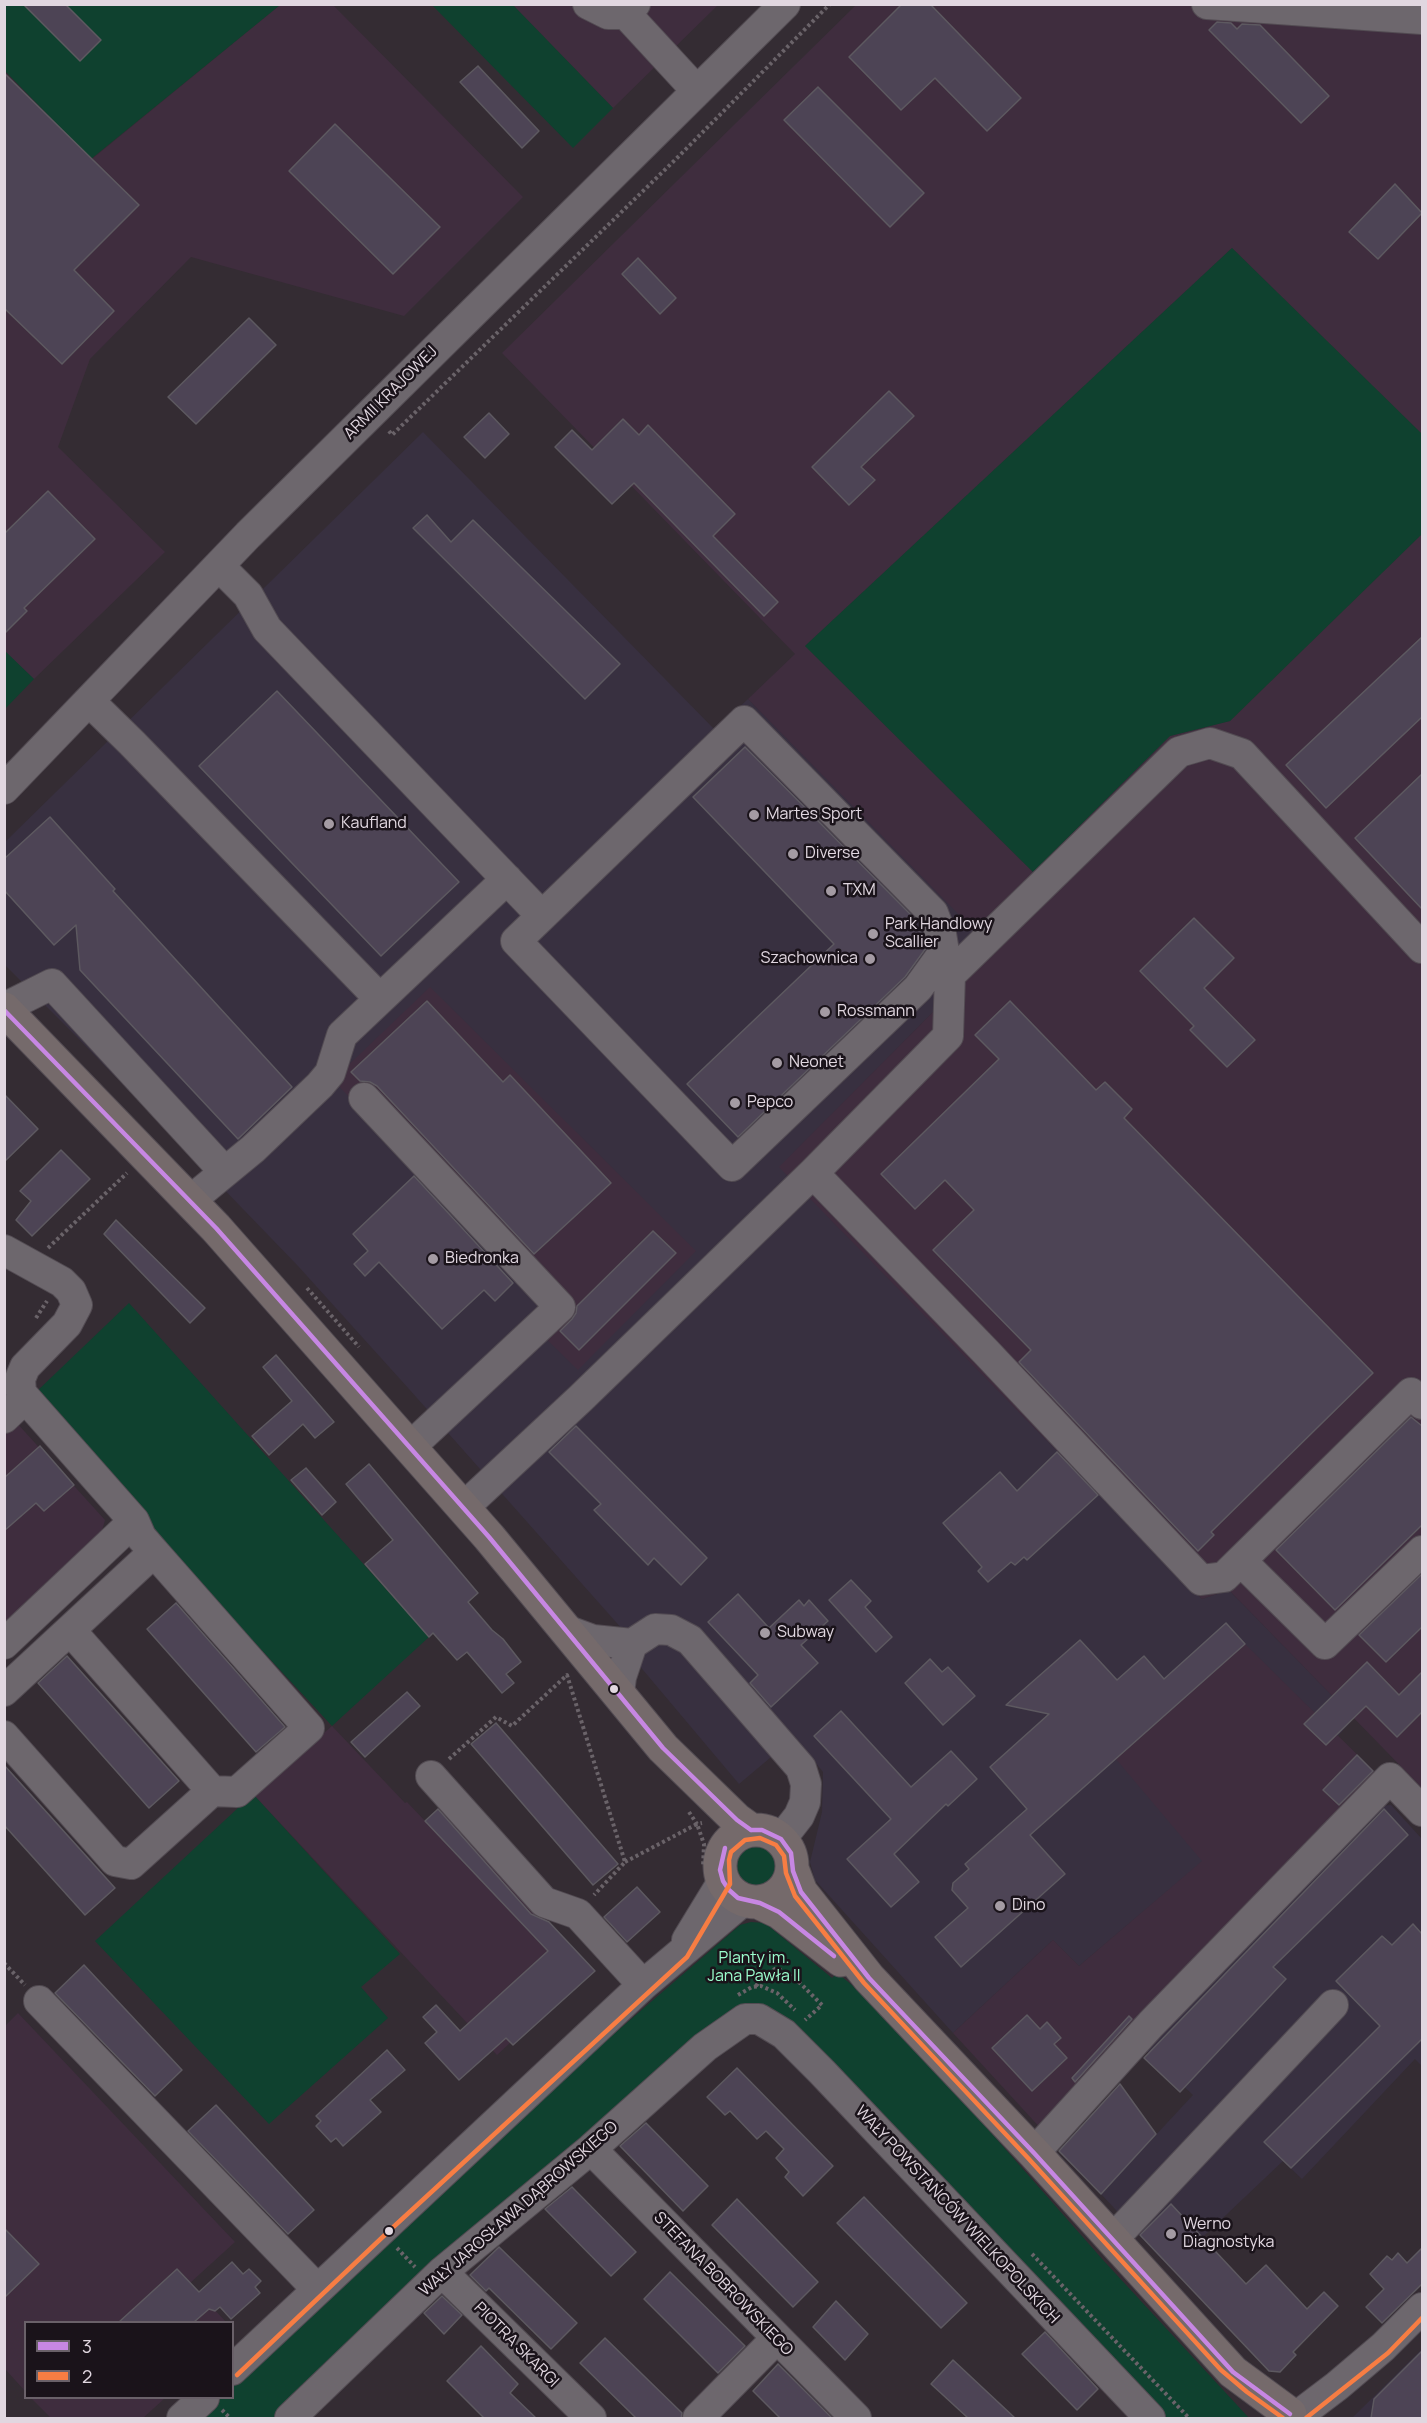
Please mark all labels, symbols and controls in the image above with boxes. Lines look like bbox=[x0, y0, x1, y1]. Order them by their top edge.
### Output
street label: ARMII KRAJOWEJ bbox=[340, 342, 442, 444]
place label: Martes Sport bbox=[766, 805, 862, 825]
marker: Martes Sport bbox=[747, 808, 761, 822]
place label: Kaufland bbox=[341, 814, 407, 834]
marker: Kaufland bbox=[322, 817, 336, 831]
place label: Diverse bbox=[805, 844, 860, 864]
marker: Diverse bbox=[786, 847, 800, 861]
place label: TXM bbox=[843, 881, 876, 901]
marker: TXM bbox=[824, 884, 838, 898]
place label: Park Handlowy Scallier bbox=[885, 915, 992, 953]
marker: Park Handlowy Scallier bbox=[866, 927, 880, 941]
place label: Szachownica bbox=[761, 949, 858, 969]
marker: Szachownica bbox=[863, 952, 877, 966]
place label: Rossmann bbox=[837, 1002, 915, 1022]
marker: Rossmann bbox=[818, 1005, 832, 1019]
place label: Neonet bbox=[789, 1053, 844, 1073]
marker: Neonet bbox=[770, 1056, 784, 1070]
place label: Pepco bbox=[747, 1093, 793, 1113]
marker: Pepco bbox=[728, 1096, 742, 1110]
place label: Biedronka bbox=[445, 1249, 519, 1269]
marker: Biedronka bbox=[426, 1252, 440, 1266]
place label: Subway bbox=[777, 1623, 834, 1643]
marker: Subway bbox=[758, 1626, 772, 1640]
unlabelled marker bbox=[608, 1683, 620, 1695]
place label: Dino bbox=[1012, 1896, 1045, 1916]
marker: Dino bbox=[993, 1899, 1007, 1913]
park label: Planty im. Jana Pawła II bbox=[708, 1949, 800, 1987]
street label: WAŁY POWSTAŃCÓW WIELKOPOLSKICH bbox=[851, 2102, 1063, 2328]
street label: WAŁY JAROSŁAWA DĄBROWSKIEGO bbox=[416, 2118, 622, 2300]
street label: STEFANA BOBROWSKIEGO bbox=[649, 2208, 797, 2360]
place label: Werno Diagnostyka bbox=[1183, 2215, 1275, 2253]
unlabelled marker bbox=[383, 2225, 395, 2237]
marker: Werno Diagnostyka bbox=[1164, 2227, 1178, 2241]
street label: PIOTRA SKARGI bbox=[470, 2299, 562, 2391]
legend bbox=[24, 2321, 234, 2399]
text: 3 bbox=[82, 2334, 92, 2358]
text: 2 bbox=[82, 2364, 92, 2388]

